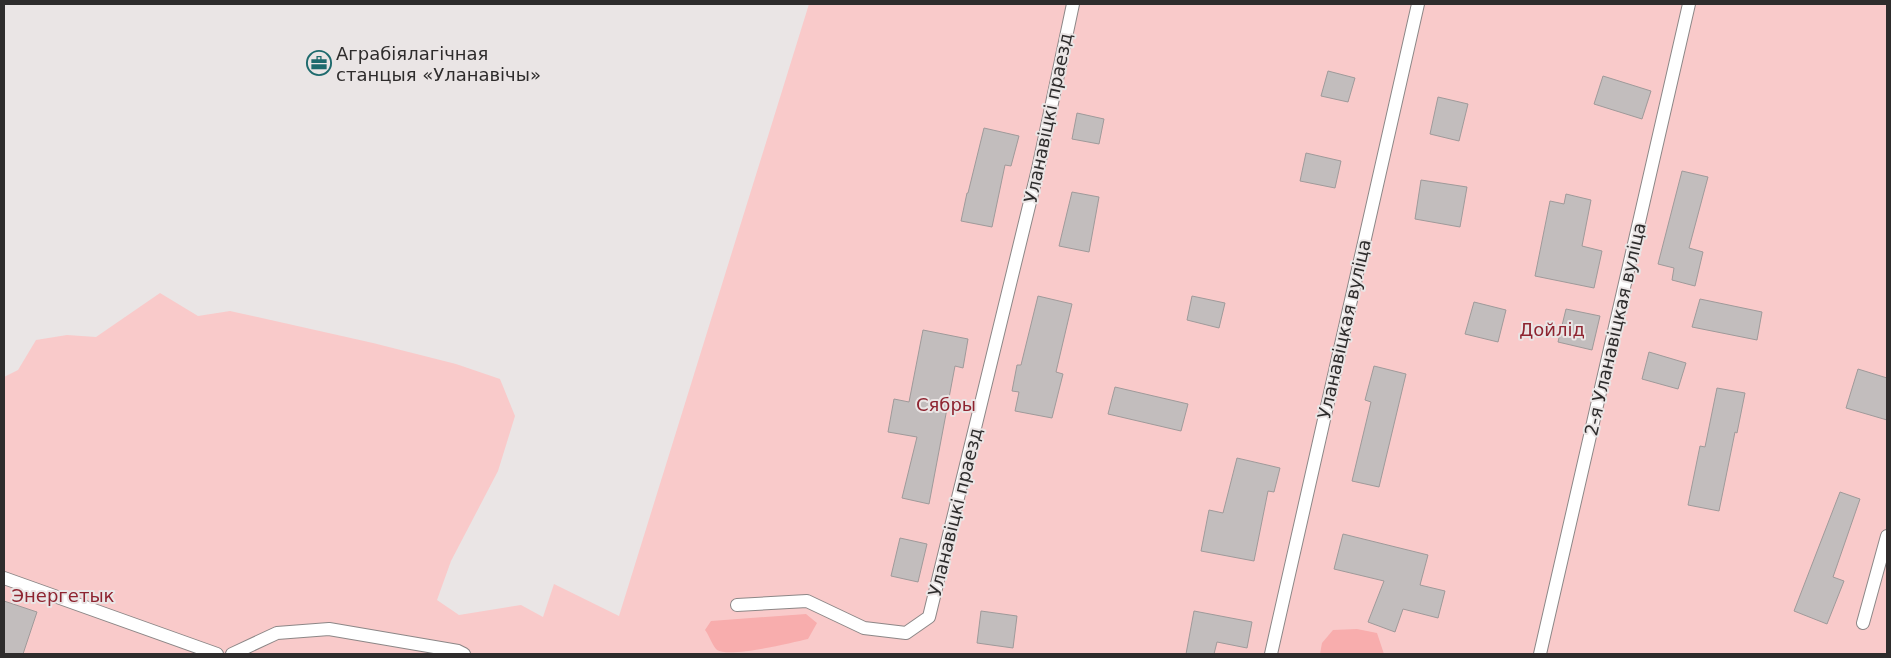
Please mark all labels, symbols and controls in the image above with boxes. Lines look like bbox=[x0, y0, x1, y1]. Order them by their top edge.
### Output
street label: Уланавіцкі праезд bbox=[1020, 31, 1076, 205]
place label: Аграбіялагічная станцыя «Уланавічы» bbox=[336, 43, 541, 85]
office icon: Аграбіялагічная станцыя «Уланавічы» bbox=[306, 50, 332, 76]
street label: 2-я Уланавіцкая вуліца bbox=[1580, 220, 1650, 438]
street label: Уланавіцкая вуліца bbox=[1313, 237, 1375, 421]
park label: Дойлід bbox=[1519, 319, 1585, 340]
park label: Сябры bbox=[916, 394, 976, 415]
street label: Уланавіцкі праезд bbox=[924, 425, 986, 599]
park label: Энергетык bbox=[12, 585, 115, 606]

